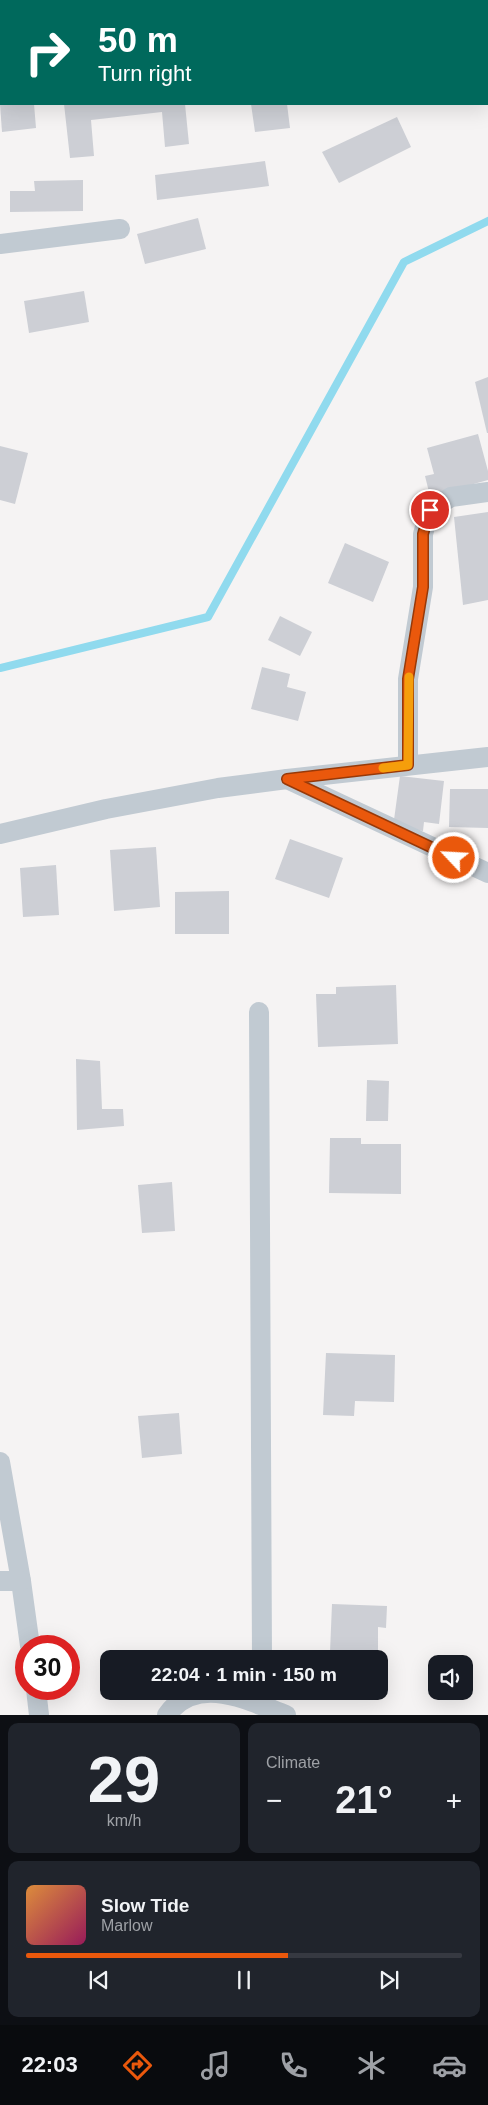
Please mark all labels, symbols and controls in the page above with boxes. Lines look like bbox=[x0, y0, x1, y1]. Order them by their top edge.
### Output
icon: right bbox=[15, 20, 80, 85]
text: 50 m bbox=[98, 20, 178, 59]
text: Turn right bbox=[98, 61, 191, 86]
pin bbox=[409, 489, 451, 531]
icon: arrive bbox=[416, 496, 444, 524]
position arrow bbox=[427, 831, 479, 883]
speed limit sign: 30 bbox=[15, 1635, 80, 1700]
map controls bbox=[428, 1655, 473, 1700]
button: sound bbox=[428, 1655, 473, 1700]
text: 22:04 · 1 min · 150 m bbox=[151, 1664, 337, 1685]
text: 29 bbox=[88, 1743, 160, 1816]
text: Climate bbox=[266, 1754, 320, 1771]
text: 21° bbox=[335, 1779, 393, 1821]
text: − bbox=[266, 1785, 282, 1816]
text: + bbox=[446, 1785, 462, 1816]
text: km/h bbox=[107, 1812, 141, 1829]
text: Slow Tide bbox=[101, 1895, 189, 1916]
text: Marlow bbox=[101, 1917, 153, 1934]
icon: previous bbox=[85, 1966, 113, 1994]
icon: pause bbox=[230, 1966, 258, 1994]
icon: next bbox=[375, 1966, 403, 1994]
icon: directions bbox=[120, 2048, 155, 2083]
icon: music bbox=[198, 2048, 233, 2083]
icon: phone bbox=[276, 2048, 311, 2083]
icon: climate bbox=[354, 2048, 389, 2083]
icon: car bbox=[432, 2048, 467, 2083]
text: 22:03 bbox=[21, 2052, 78, 2077]

